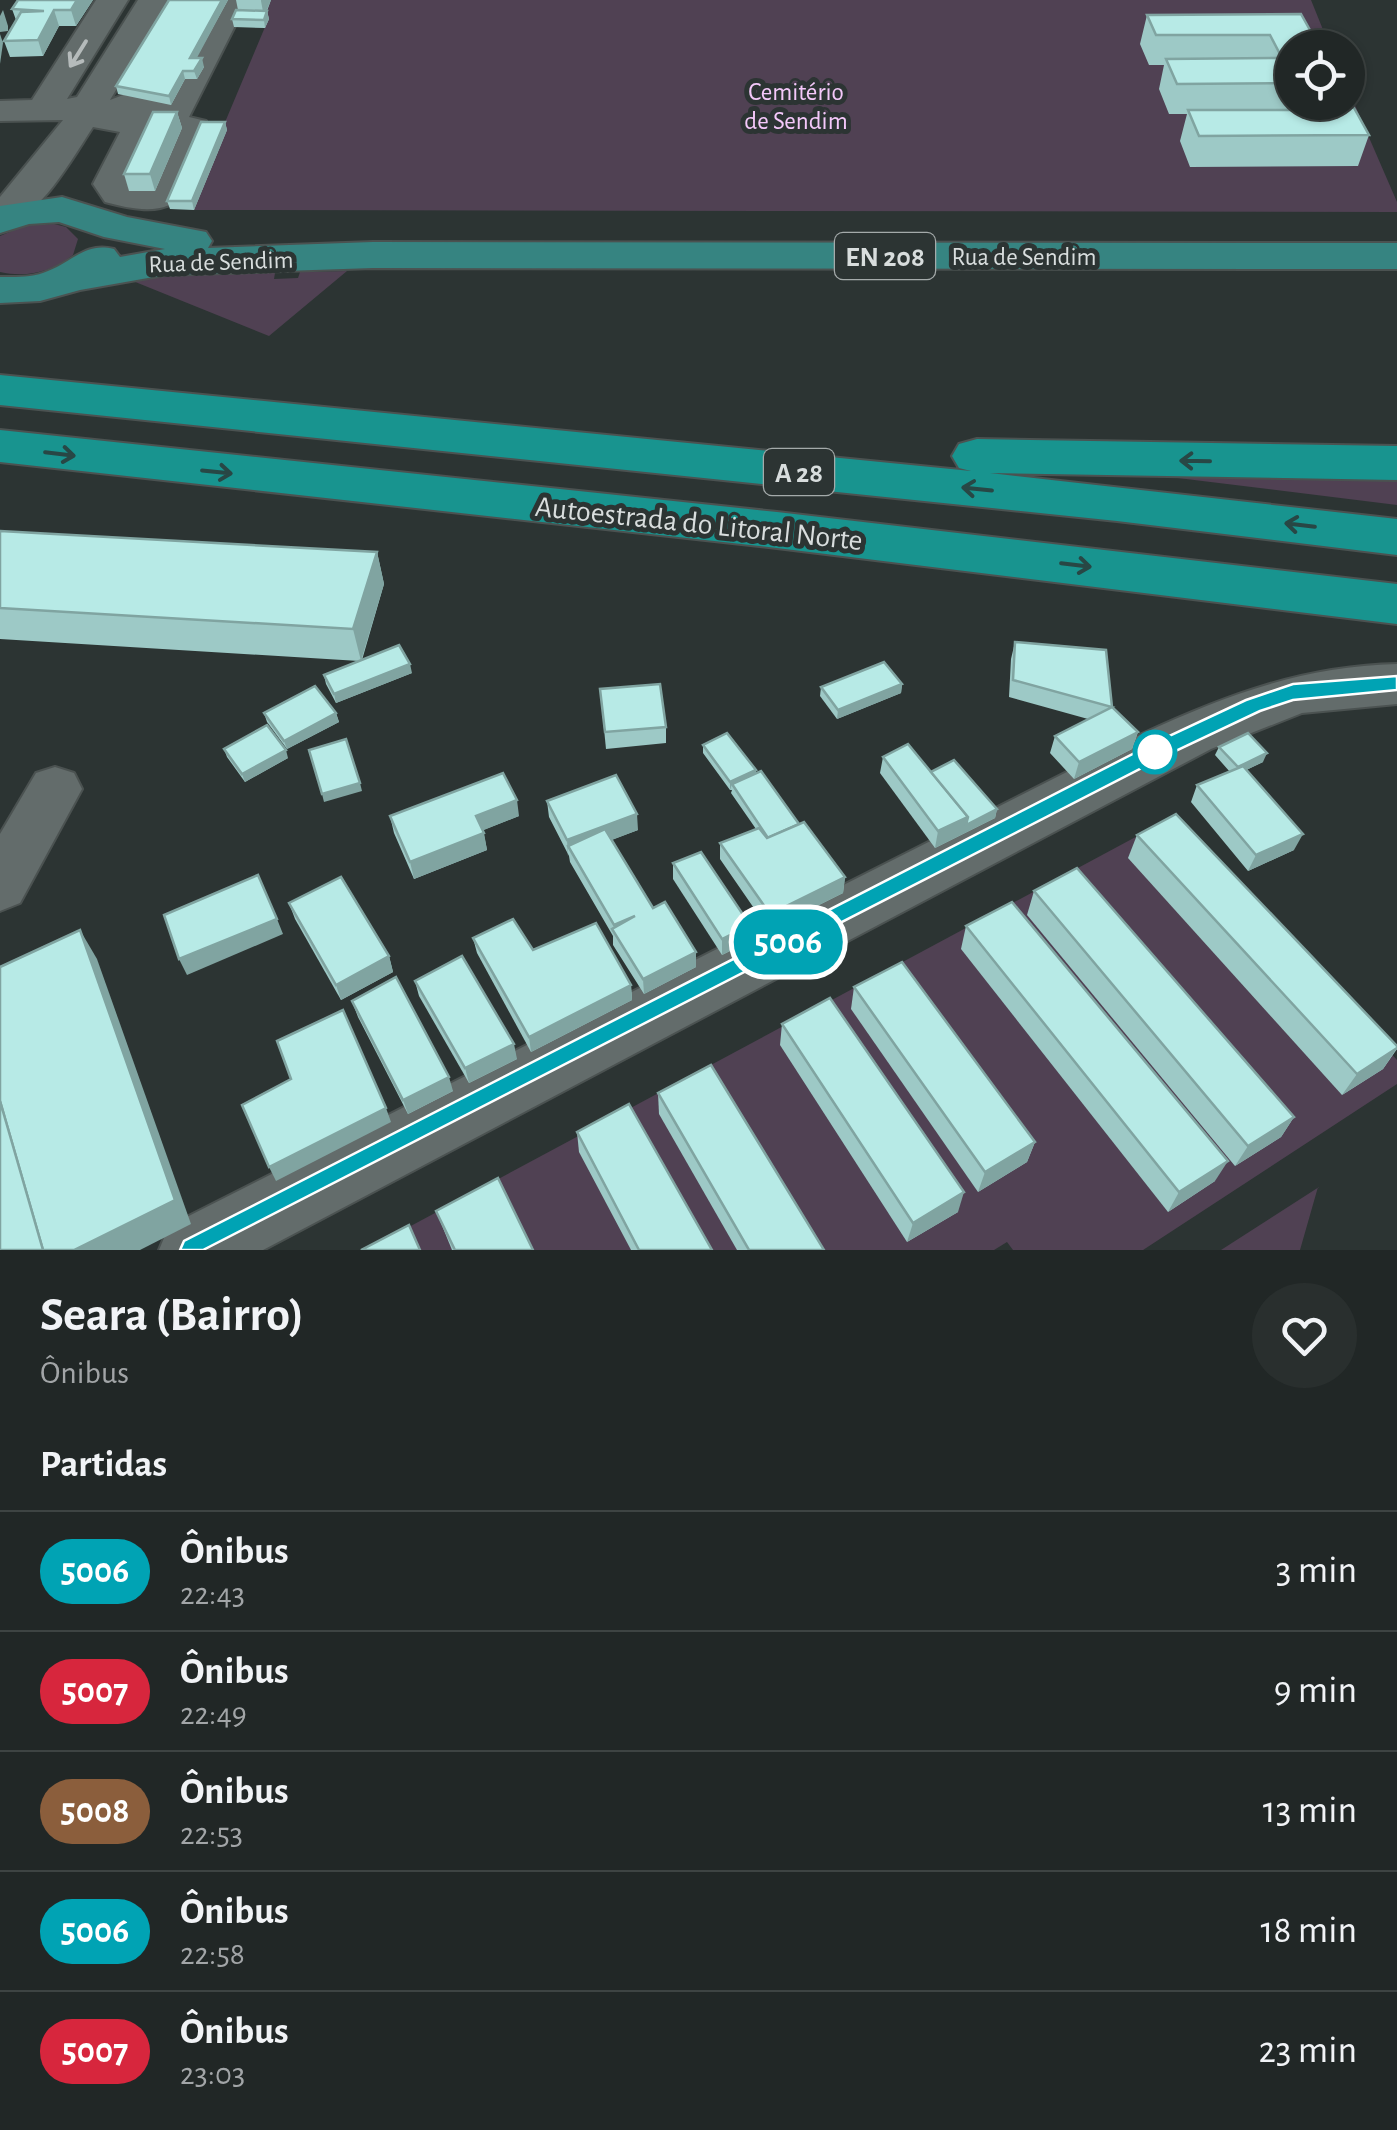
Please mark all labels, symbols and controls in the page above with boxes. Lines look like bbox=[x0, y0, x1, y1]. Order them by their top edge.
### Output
map controls bbox=[1275, 30, 1365, 120]
button: locate bbox=[1275, 30, 1365, 120]
one-way arrow bbox=[68, 39, 89, 68]
park label: Cemitério de Sendim bbox=[744, 80, 848, 134]
road number: EN 208 bbox=[835, 233, 935, 279]
street label: Rua de Sendim bbox=[951, 245, 1097, 270]
street label: Rua de Sendim bbox=[148, 247, 294, 278]
one-way arrow bbox=[43, 445, 76, 464]
road number: A 28 bbox=[764, 449, 834, 495]
one-way arrow bbox=[1179, 452, 1211, 471]
one-way arrow bbox=[200, 463, 233, 482]
one-way arrow bbox=[962, 480, 994, 499]
street label: Autoestrada do Litoral Norte bbox=[534, 492, 864, 556]
one-way arrow bbox=[1285, 516, 1317, 534]
one-way arrow bbox=[1060, 557, 1092, 575]
unlabelled marker bbox=[1134, 731, 1176, 773]
line badge: 5006 bbox=[718, 910, 858, 974]
text: 5006 bbox=[754, 925, 822, 960]
button: heart bbox=[1252, 1283, 1357, 1388]
text: Seara (Bairro) bbox=[40, 1292, 304, 1340]
text: Ônibus bbox=[40, 1357, 129, 1389]
text: Partidas bbox=[40, 1446, 167, 1484]
text: Ônibus bbox=[180, 1533, 289, 1571]
text: 3 min bbox=[1276, 1552, 1357, 1590]
text: 5006 bbox=[61, 1554, 129, 1589]
text: 22:43 bbox=[180, 1578, 245, 1610]
text: Ônibus bbox=[180, 1653, 289, 1691]
text: 9 min bbox=[1274, 1672, 1357, 1710]
text: 5007 bbox=[62, 1674, 128, 1709]
text: 22:49 bbox=[180, 1698, 247, 1730]
text: Ônibus bbox=[180, 1773, 289, 1811]
text: 13 min bbox=[1263, 1792, 1357, 1830]
text: 5008 bbox=[61, 1794, 129, 1829]
text: 22:53 bbox=[180, 1818, 243, 1850]
text: Ônibus bbox=[180, 1893, 289, 1931]
text: 18 min bbox=[1260, 1912, 1357, 1950]
text: 5006 bbox=[61, 1914, 129, 1949]
text: 22:58 bbox=[180, 1938, 245, 1970]
text: Ônibus bbox=[180, 2013, 289, 2051]
text: 23 min bbox=[1259, 2032, 1357, 2070]
text: 5007 bbox=[62, 2034, 128, 2069]
text: 23:03 bbox=[180, 2058, 245, 2090]

